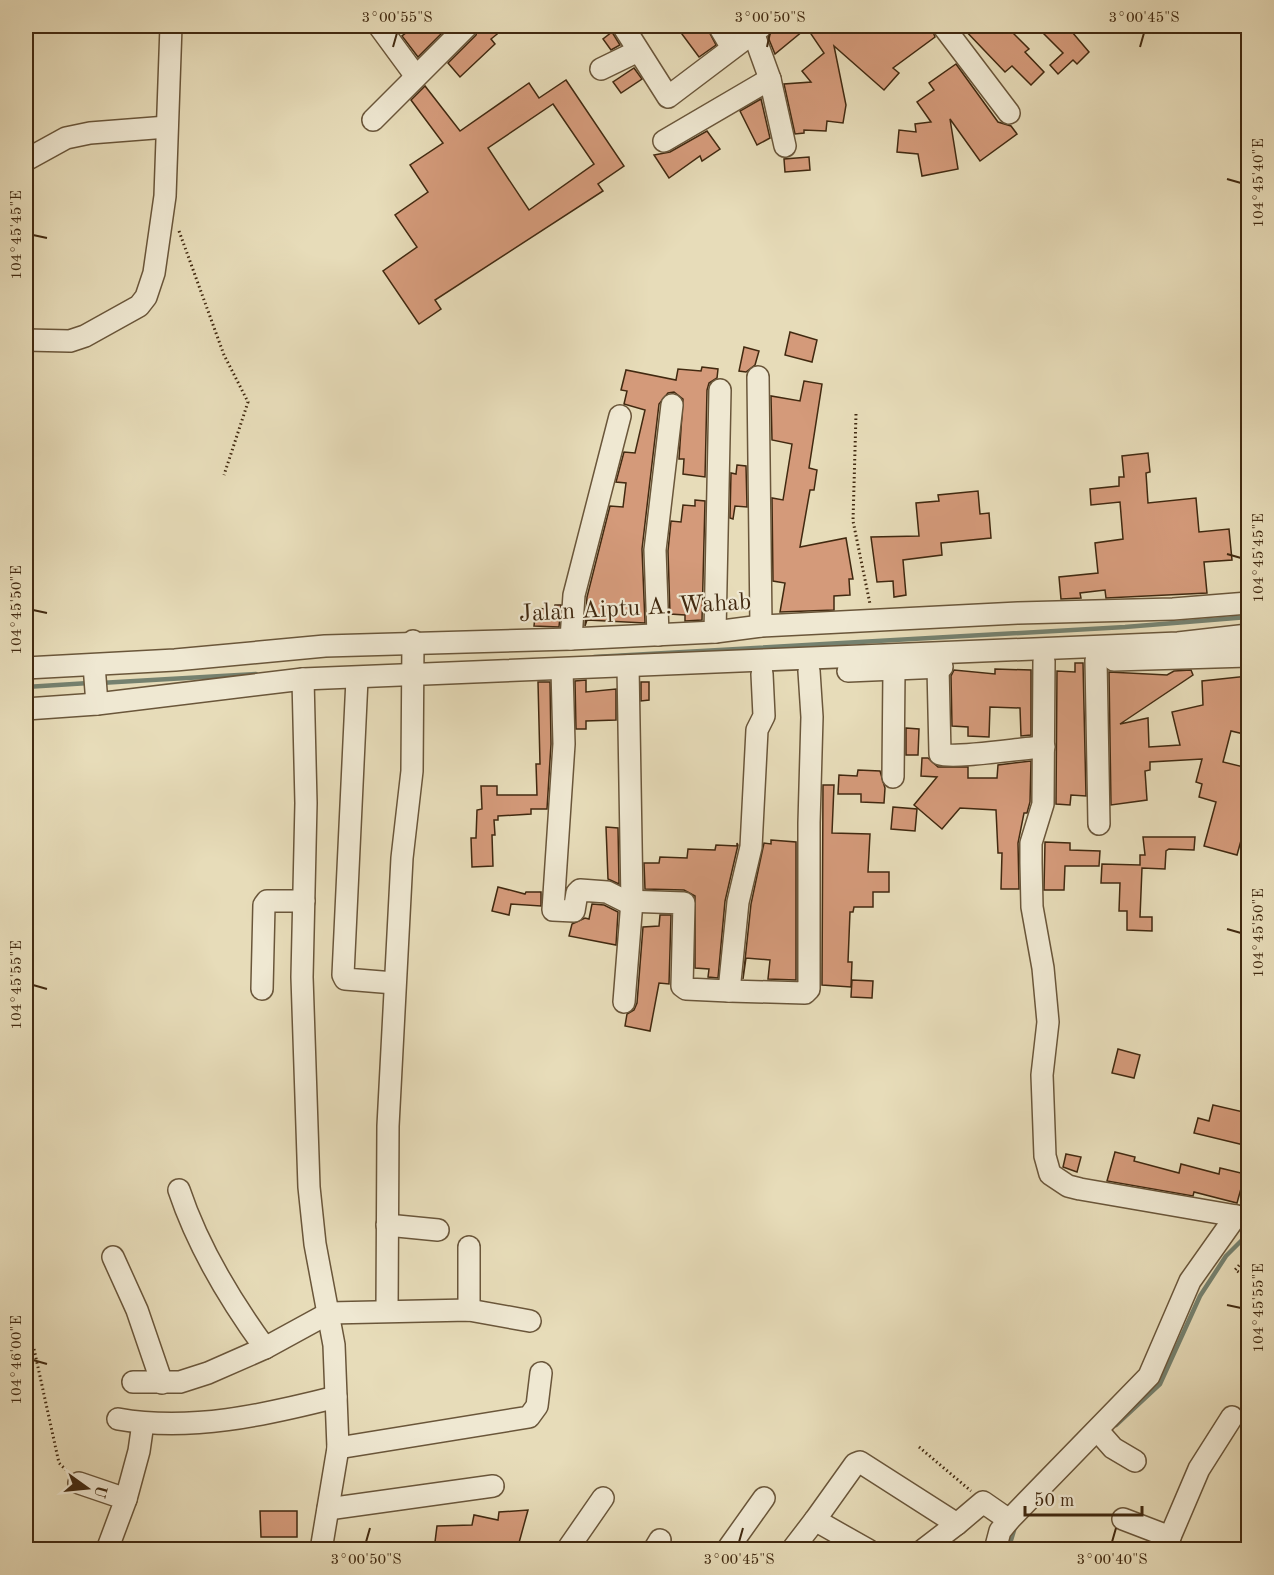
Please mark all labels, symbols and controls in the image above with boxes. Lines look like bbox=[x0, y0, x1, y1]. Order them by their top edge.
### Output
text: 3°00'55"S bbox=[361, 11, 433, 26]
text: 3°00'50"S bbox=[734, 11, 806, 26]
text: 3°00'45"S bbox=[1108, 11, 1180, 26]
text: 104°45'40"E bbox=[1252, 138, 1267, 228]
text: 104°45'45"E bbox=[10, 190, 25, 280]
text: 104°45'45"E bbox=[1252, 513, 1267, 603]
text: 104°45'50"E bbox=[10, 565, 25, 655]
street label: Jalan Aiptu A. Wahab bbox=[518, 591, 752, 627]
text: 104°45'50"E bbox=[1252, 888, 1267, 978]
text: 104°45'55"E bbox=[10, 940, 25, 1030]
text: 104°45'55"E bbox=[1252, 1263, 1267, 1353]
text: 104°46'00"E bbox=[10, 1315, 25, 1405]
north arrow bbox=[57, 1458, 117, 1518]
scale bar bbox=[1025, 1479, 1142, 1517]
text: U bbox=[90, 1483, 109, 1500]
text: 50 m bbox=[1034, 1492, 1074, 1510]
text: 3°00'50"S bbox=[330, 1553, 402, 1568]
text: 3°00'45"S bbox=[703, 1553, 775, 1568]
text: 3°00'40"S bbox=[1076, 1553, 1148, 1568]

